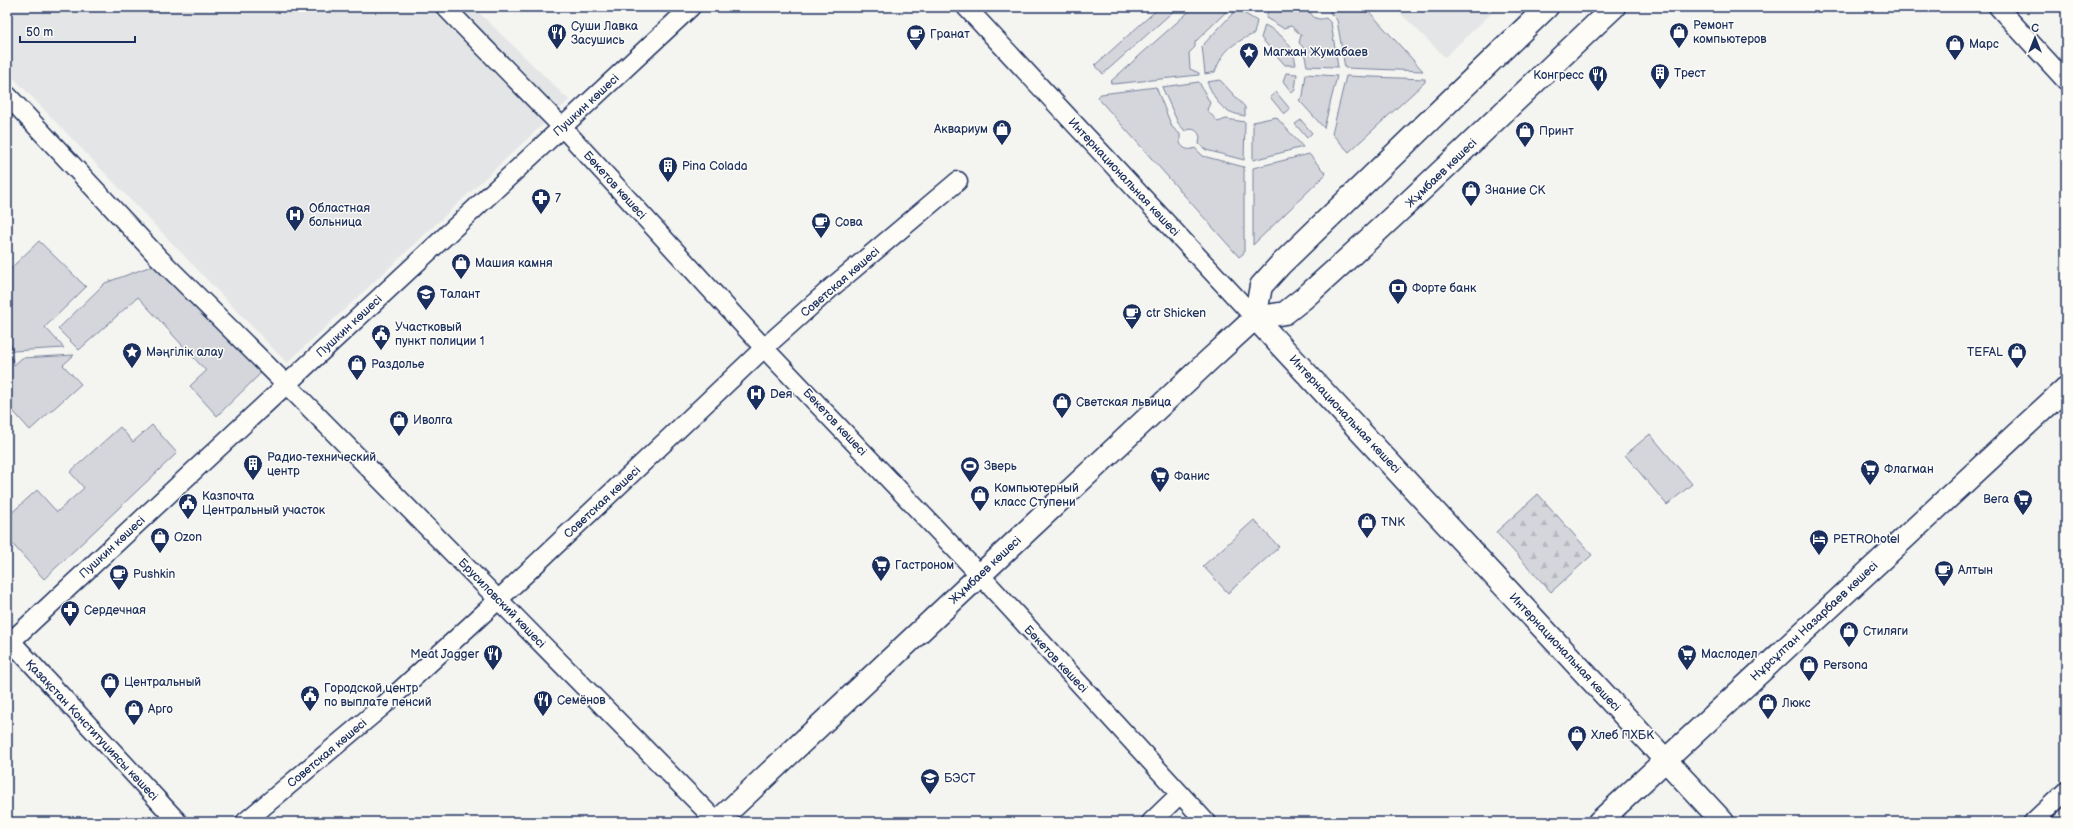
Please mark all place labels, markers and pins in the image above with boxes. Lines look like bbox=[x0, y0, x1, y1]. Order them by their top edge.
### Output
place label: Ремонт компьютеров bbox=[1693, 18, 1767, 47]
place label: Суши Лавка Засушись bbox=[571, 19, 638, 48]
shop icon: Ремонт компьютеров bbox=[1668, 21, 1690, 49]
restaurant icon: Суши Лавка Засушись bbox=[546, 22, 568, 50]
cafe icon: Гранат bbox=[905, 23, 927, 51]
place label: Гранат bbox=[930, 27, 970, 42]
shop icon: Марс bbox=[1944, 33, 1966, 61]
place label: Марс bbox=[1969, 37, 1999, 52]
place icon: Магжан Жумабаев bbox=[1238, 41, 1260, 69]
place label: Магжан Жумабаев bbox=[1263, 45, 1368, 60]
building icon: Трест bbox=[1649, 62, 1671, 90]
restaurant icon: Конгресс bbox=[1587, 64, 1609, 92]
place label: Трест bbox=[1674, 66, 1706, 81]
place label: Конгресс bbox=[1533, 68, 1584, 83]
shop icon: Аквариум bbox=[991, 118, 1013, 146]
shop icon: Принт bbox=[1514, 120, 1536, 148]
place label: Аквариум bbox=[933, 122, 988, 137]
place label: Принт bbox=[1539, 124, 1574, 139]
building icon: Pina Colada bbox=[657, 155, 679, 183]
place label: Pina Colada bbox=[682, 159, 748, 174]
shop icon: Знание СК bbox=[1460, 179, 1482, 207]
place label: Знание СК bbox=[1485, 183, 1545, 198]
pharmacy icon: 7 bbox=[530, 187, 552, 215]
place label: 7 bbox=[555, 191, 561, 206]
place label: Областная больница bbox=[309, 201, 370, 230]
hospital icon: Областная больница bbox=[284, 204, 306, 232]
cafe icon: Сова bbox=[810, 211, 832, 239]
place label: Сова bbox=[835, 215, 863, 230]
shop icon: Машия камня bbox=[450, 252, 472, 280]
place label: Машия камня bbox=[475, 256, 553, 271]
bank icon: Форте банк bbox=[1387, 277, 1409, 305]
place label: Форте банк bbox=[1412, 281, 1477, 296]
school or university icon: Талант bbox=[415, 283, 437, 311]
place label: Талант bbox=[440, 287, 481, 302]
cafe icon: ctr Shicken bbox=[1121, 302, 1143, 330]
place label: ctr Shicken bbox=[1146, 306, 1206, 321]
place label: Участковый пункт полиции 1 bbox=[395, 320, 484, 349]
public building icon: Участковый пункт полиции 1 bbox=[370, 323, 392, 351]
place icon: Мәңгілік алау bbox=[121, 341, 143, 369]
shop icon: TEFAL bbox=[2006, 341, 2028, 369]
place label: Мәңгілік алау bbox=[146, 345, 224, 360]
place label: TEFAL bbox=[1967, 345, 2003, 360]
shop icon: Раздолье bbox=[346, 353, 368, 381]
place label: Раздолье bbox=[371, 357, 425, 372]
hospital icon: Deя bbox=[745, 383, 767, 411]
place label: Deя bbox=[770, 387, 793, 402]
shop icon: Светская львица bbox=[1051, 391, 1073, 419]
place label: Светская львица bbox=[1076, 395, 1171, 410]
shop icon: Иволга bbox=[388, 409, 410, 437]
place label: Иволга bbox=[413, 413, 453, 428]
place label: Радио-технический центр bbox=[267, 450, 376, 479]
building icon: Радио-технический центр bbox=[242, 453, 264, 481]
sports icon: Зверь bbox=[959, 455, 981, 483]
supermarket icon: Флагман bbox=[1859, 458, 1881, 486]
place label: Зверь bbox=[984, 459, 1017, 474]
place label: Флагман bbox=[1884, 462, 1934, 477]
supermarket icon: Фанис bbox=[1149, 465, 1171, 493]
place label: Фанис bbox=[1174, 469, 1210, 484]
place label: Компьютерный класс Ступени bbox=[994, 481, 1079, 510]
shop icon: Компьютерный класс Ступени bbox=[969, 484, 991, 512]
supermarket icon: Вега bbox=[2012, 488, 2034, 516]
place label: Казпочта Центральный участок bbox=[202, 489, 326, 518]
public building icon: Казпочта Центральный участок bbox=[177, 492, 199, 520]
place label: Вега bbox=[1983, 492, 2009, 507]
shop icon: TNK bbox=[1356, 511, 1378, 539]
place label: TNK bbox=[1381, 515, 1405, 530]
shop icon: Ozon bbox=[149, 526, 171, 554]
hotel icon: PETROhotel bbox=[1808, 528, 1830, 556]
place label: Ozon bbox=[174, 530, 202, 545]
place label: PETROhotel bbox=[1833, 532, 1900, 547]
supermarket icon: Гастроном bbox=[870, 554, 892, 582]
place label: Гастроном bbox=[895, 558, 954, 573]
cafe icon: Алтын bbox=[1933, 559, 1955, 587]
cafe icon: Pushkin bbox=[108, 563, 130, 591]
place label: Алтын bbox=[1957, 563, 1993, 578]
place label: Pushkin bbox=[133, 567, 175, 582]
pharmacy icon: Сердечная bbox=[59, 599, 81, 627]
place label: Сердечная bbox=[84, 603, 146, 618]
shop icon: Стиляги bbox=[1838, 620, 1860, 648]
place label: Стиляги bbox=[1863, 624, 1908, 639]
restaurant icon: Meat Jagger bbox=[482, 643, 504, 671]
supermarket icon: Маслодел bbox=[1676, 643, 1698, 671]
place label: Meat Jagger bbox=[410, 647, 480, 662]
place label: Маслодел bbox=[1701, 647, 1758, 662]
shop icon: Persona bbox=[1798, 654, 1820, 682]
place label: Persona bbox=[1823, 658, 1868, 673]
shop icon: Центральный bbox=[99, 671, 121, 699]
place label: Центральный bbox=[124, 675, 201, 690]
place label: Городской центр по выплате пенсий bbox=[324, 681, 432, 710]
public building icon: Городской центр по выплате пенсий bbox=[299, 684, 321, 712]
restaurant icon: Семёнов bbox=[532, 689, 554, 717]
shop icon: Люкс bbox=[1757, 692, 1779, 720]
place label: Семёнов bbox=[557, 693, 606, 708]
place label: Люкс bbox=[1781, 696, 1811, 711]
shop icon: Арго bbox=[123, 698, 145, 726]
place label: Арго bbox=[147, 702, 173, 717]
shop icon: Хлеб ПХБК bbox=[1566, 724, 1588, 752]
place label: Хлеб ПХБК bbox=[1591, 728, 1654, 743]
school or university icon: БЭСТ bbox=[919, 767, 941, 795]
place label: БЭСТ bbox=[944, 771, 976, 786]

